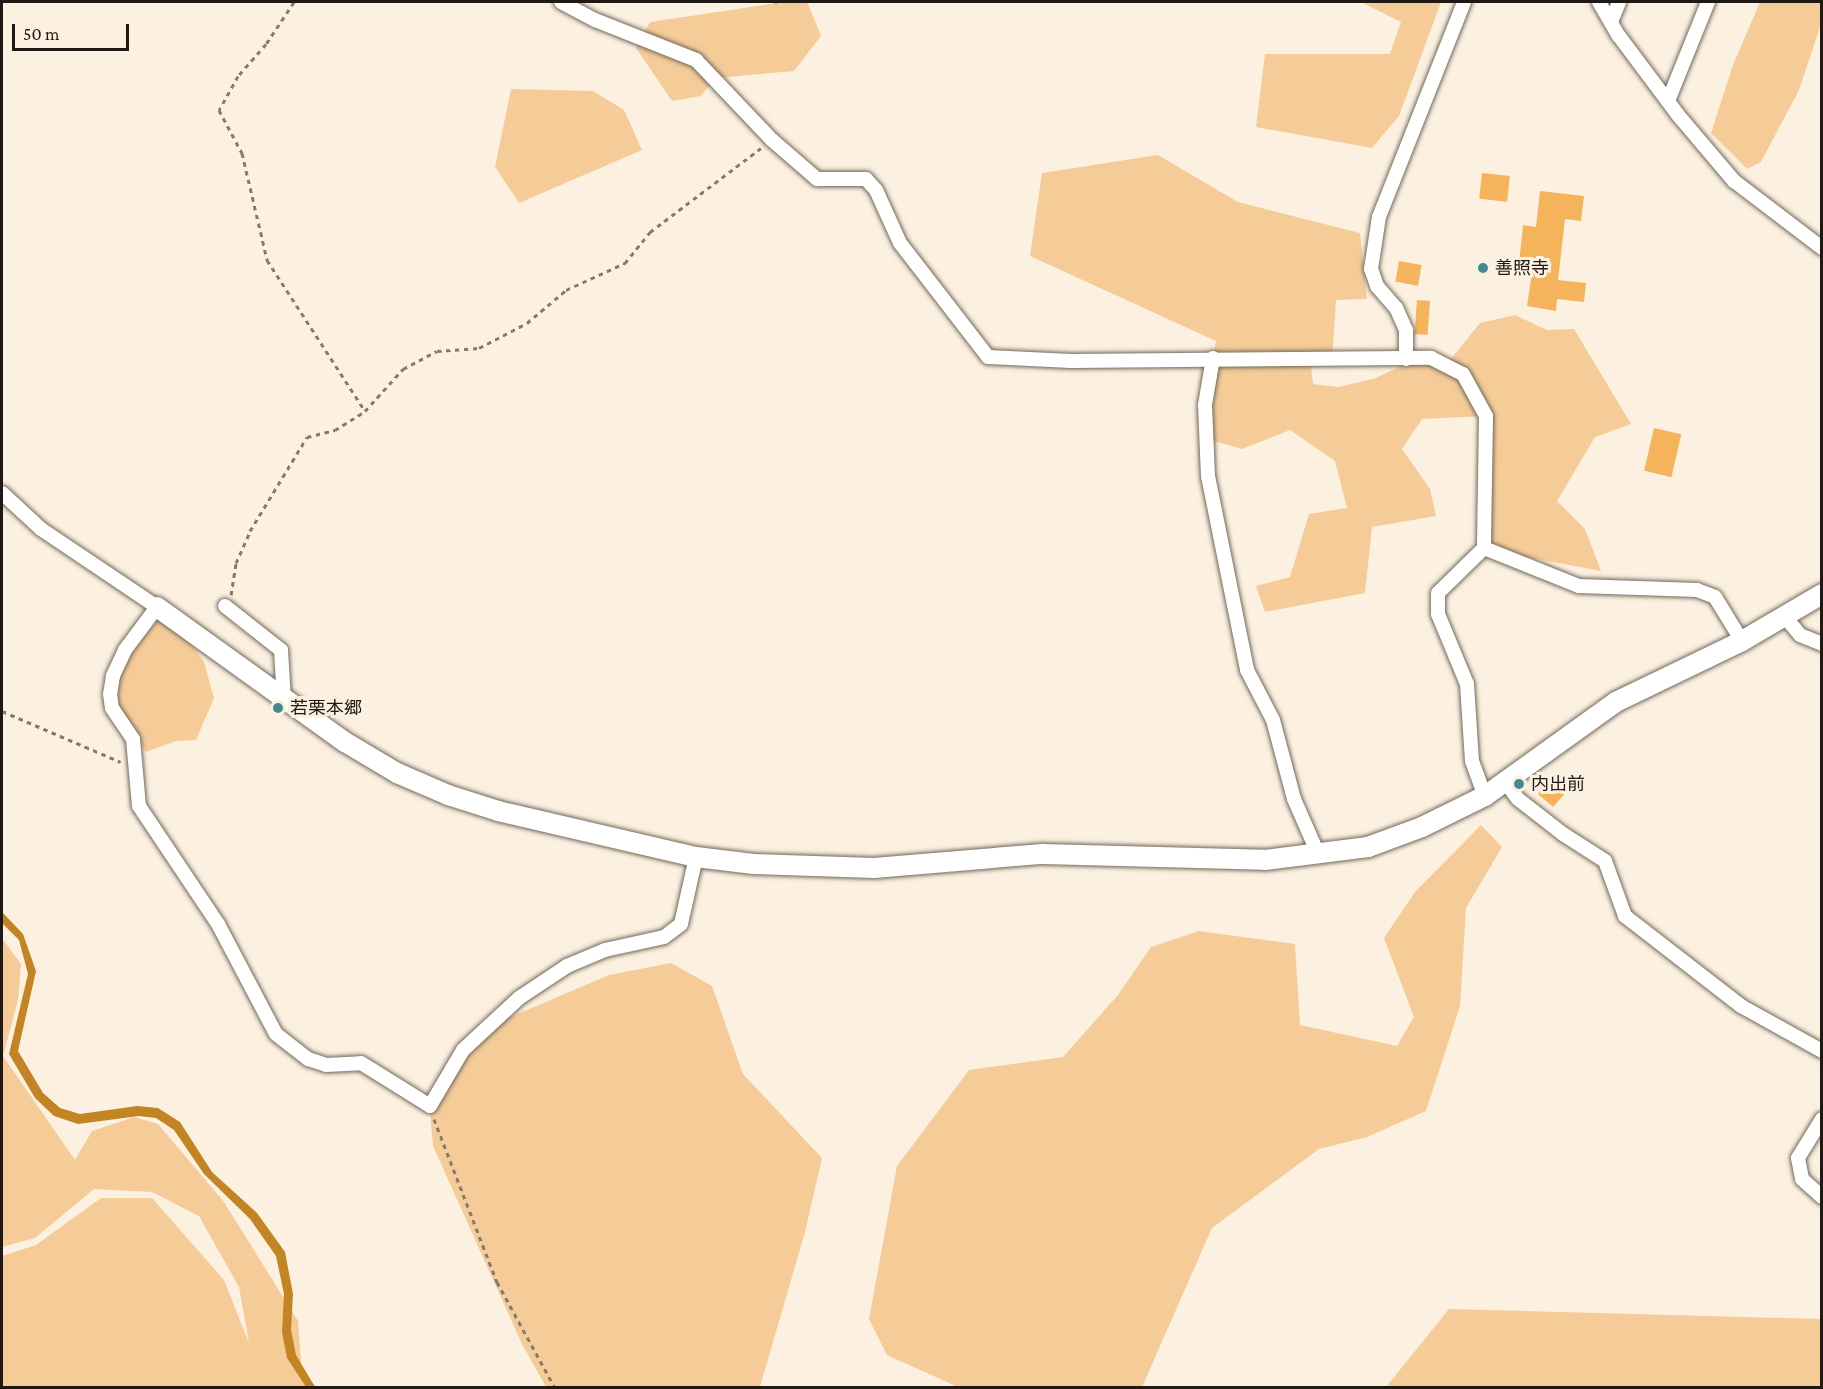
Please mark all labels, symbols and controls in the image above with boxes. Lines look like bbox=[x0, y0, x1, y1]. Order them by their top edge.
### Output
scale bar bbox=[15, 12, 132, 50]
text: 50 m bbox=[23, 24, 60, 44]
place label: 善照寺 bbox=[1495, 257, 1549, 279]
marker: 善照寺 bbox=[1476, 261, 1490, 275]
place label: 若栗本郷 bbox=[290, 697, 362, 719]
marker: 若栗本郷 bbox=[271, 701, 285, 715]
place label: 内出前 bbox=[1531, 773, 1585, 795]
marker: 内出前 bbox=[1512, 777, 1526, 791]

